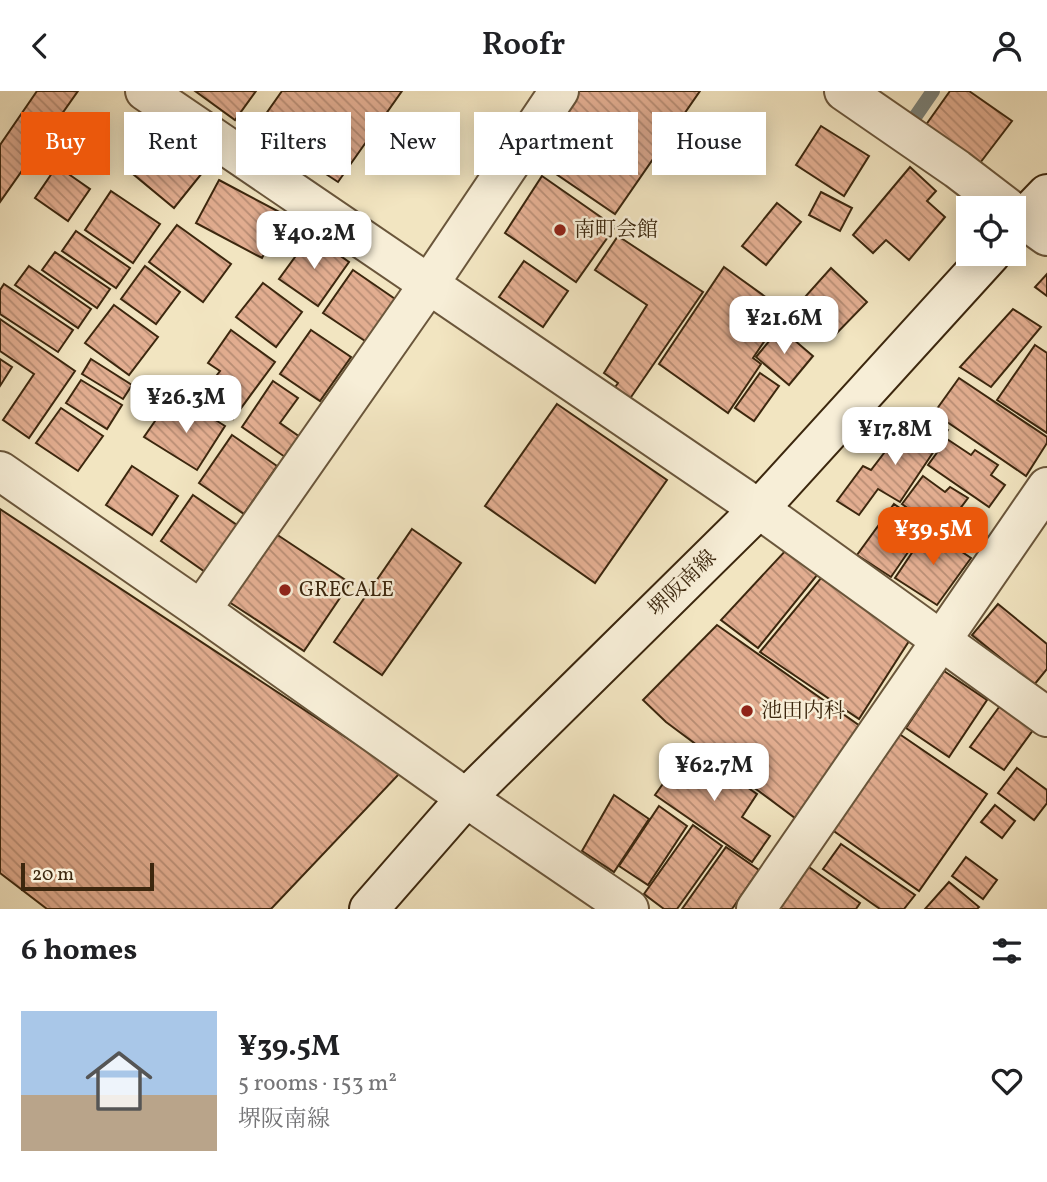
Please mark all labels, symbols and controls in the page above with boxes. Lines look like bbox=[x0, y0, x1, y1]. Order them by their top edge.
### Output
text: Roofr bbox=[482, 24, 565, 68]
icon: back bbox=[21, 27, 59, 65]
icon: person bbox=[988, 27, 1026, 65]
chip: Buy bbox=[21, 112, 110, 175]
chip: Rent bbox=[124, 112, 222, 175]
chip: Filters bbox=[236, 112, 351, 175]
chip: New bbox=[365, 112, 460, 175]
chip: Apartment bbox=[474, 112, 638, 175]
chip: House bbox=[652, 112, 766, 175]
map controls bbox=[956, 196, 1026, 266]
button: locate bbox=[956, 196, 1026, 266]
pin: ¥40.2M bbox=[257, 211, 371, 271]
place label: 南町会館 bbox=[574, 216, 658, 245]
text: ¥40.2M bbox=[273, 218, 355, 250]
marker: 南町会館 bbox=[552, 222, 568, 238]
pin: ¥21.6M bbox=[727, 296, 841, 356]
text: ¥21.6M bbox=[745, 303, 823, 335]
pin: ¥26.3M bbox=[129, 375, 243, 435]
text: ¥26.3M bbox=[146, 382, 226, 414]
pin: ¥17.8M bbox=[838, 407, 952, 467]
text: ¥17.8M bbox=[858, 414, 932, 446]
pin: ¥39.5M bbox=[876, 507, 990, 567]
text: ¥39.5M bbox=[894, 514, 972, 546]
street label: 堺阪南線 bbox=[643, 544, 723, 624]
place label: GRECALE bbox=[299, 576, 394, 605]
marker: GRECALE bbox=[277, 582, 293, 598]
place label: 池田内科 bbox=[761, 697, 845, 726]
marker: 池田内科 bbox=[739, 703, 755, 719]
pin: ¥62.7M bbox=[657, 743, 771, 803]
text: ¥62.7M bbox=[675, 750, 753, 782]
scale bar bbox=[21, 860, 154, 892]
text: 20 m bbox=[32, 862, 74, 888]
text: 6 homes bbox=[21, 930, 137, 972]
icon: filters bbox=[988, 932, 1026, 970]
text: ¥39.5M bbox=[238, 1026, 340, 1068]
icon: home bbox=[77, 1039, 161, 1123]
icon: heart bbox=[988, 1062, 1026, 1100]
text: 5 rooms · 153 m² bbox=[238, 1068, 397, 1100]
text: 堺阪南線 bbox=[238, 1104, 330, 1136]

